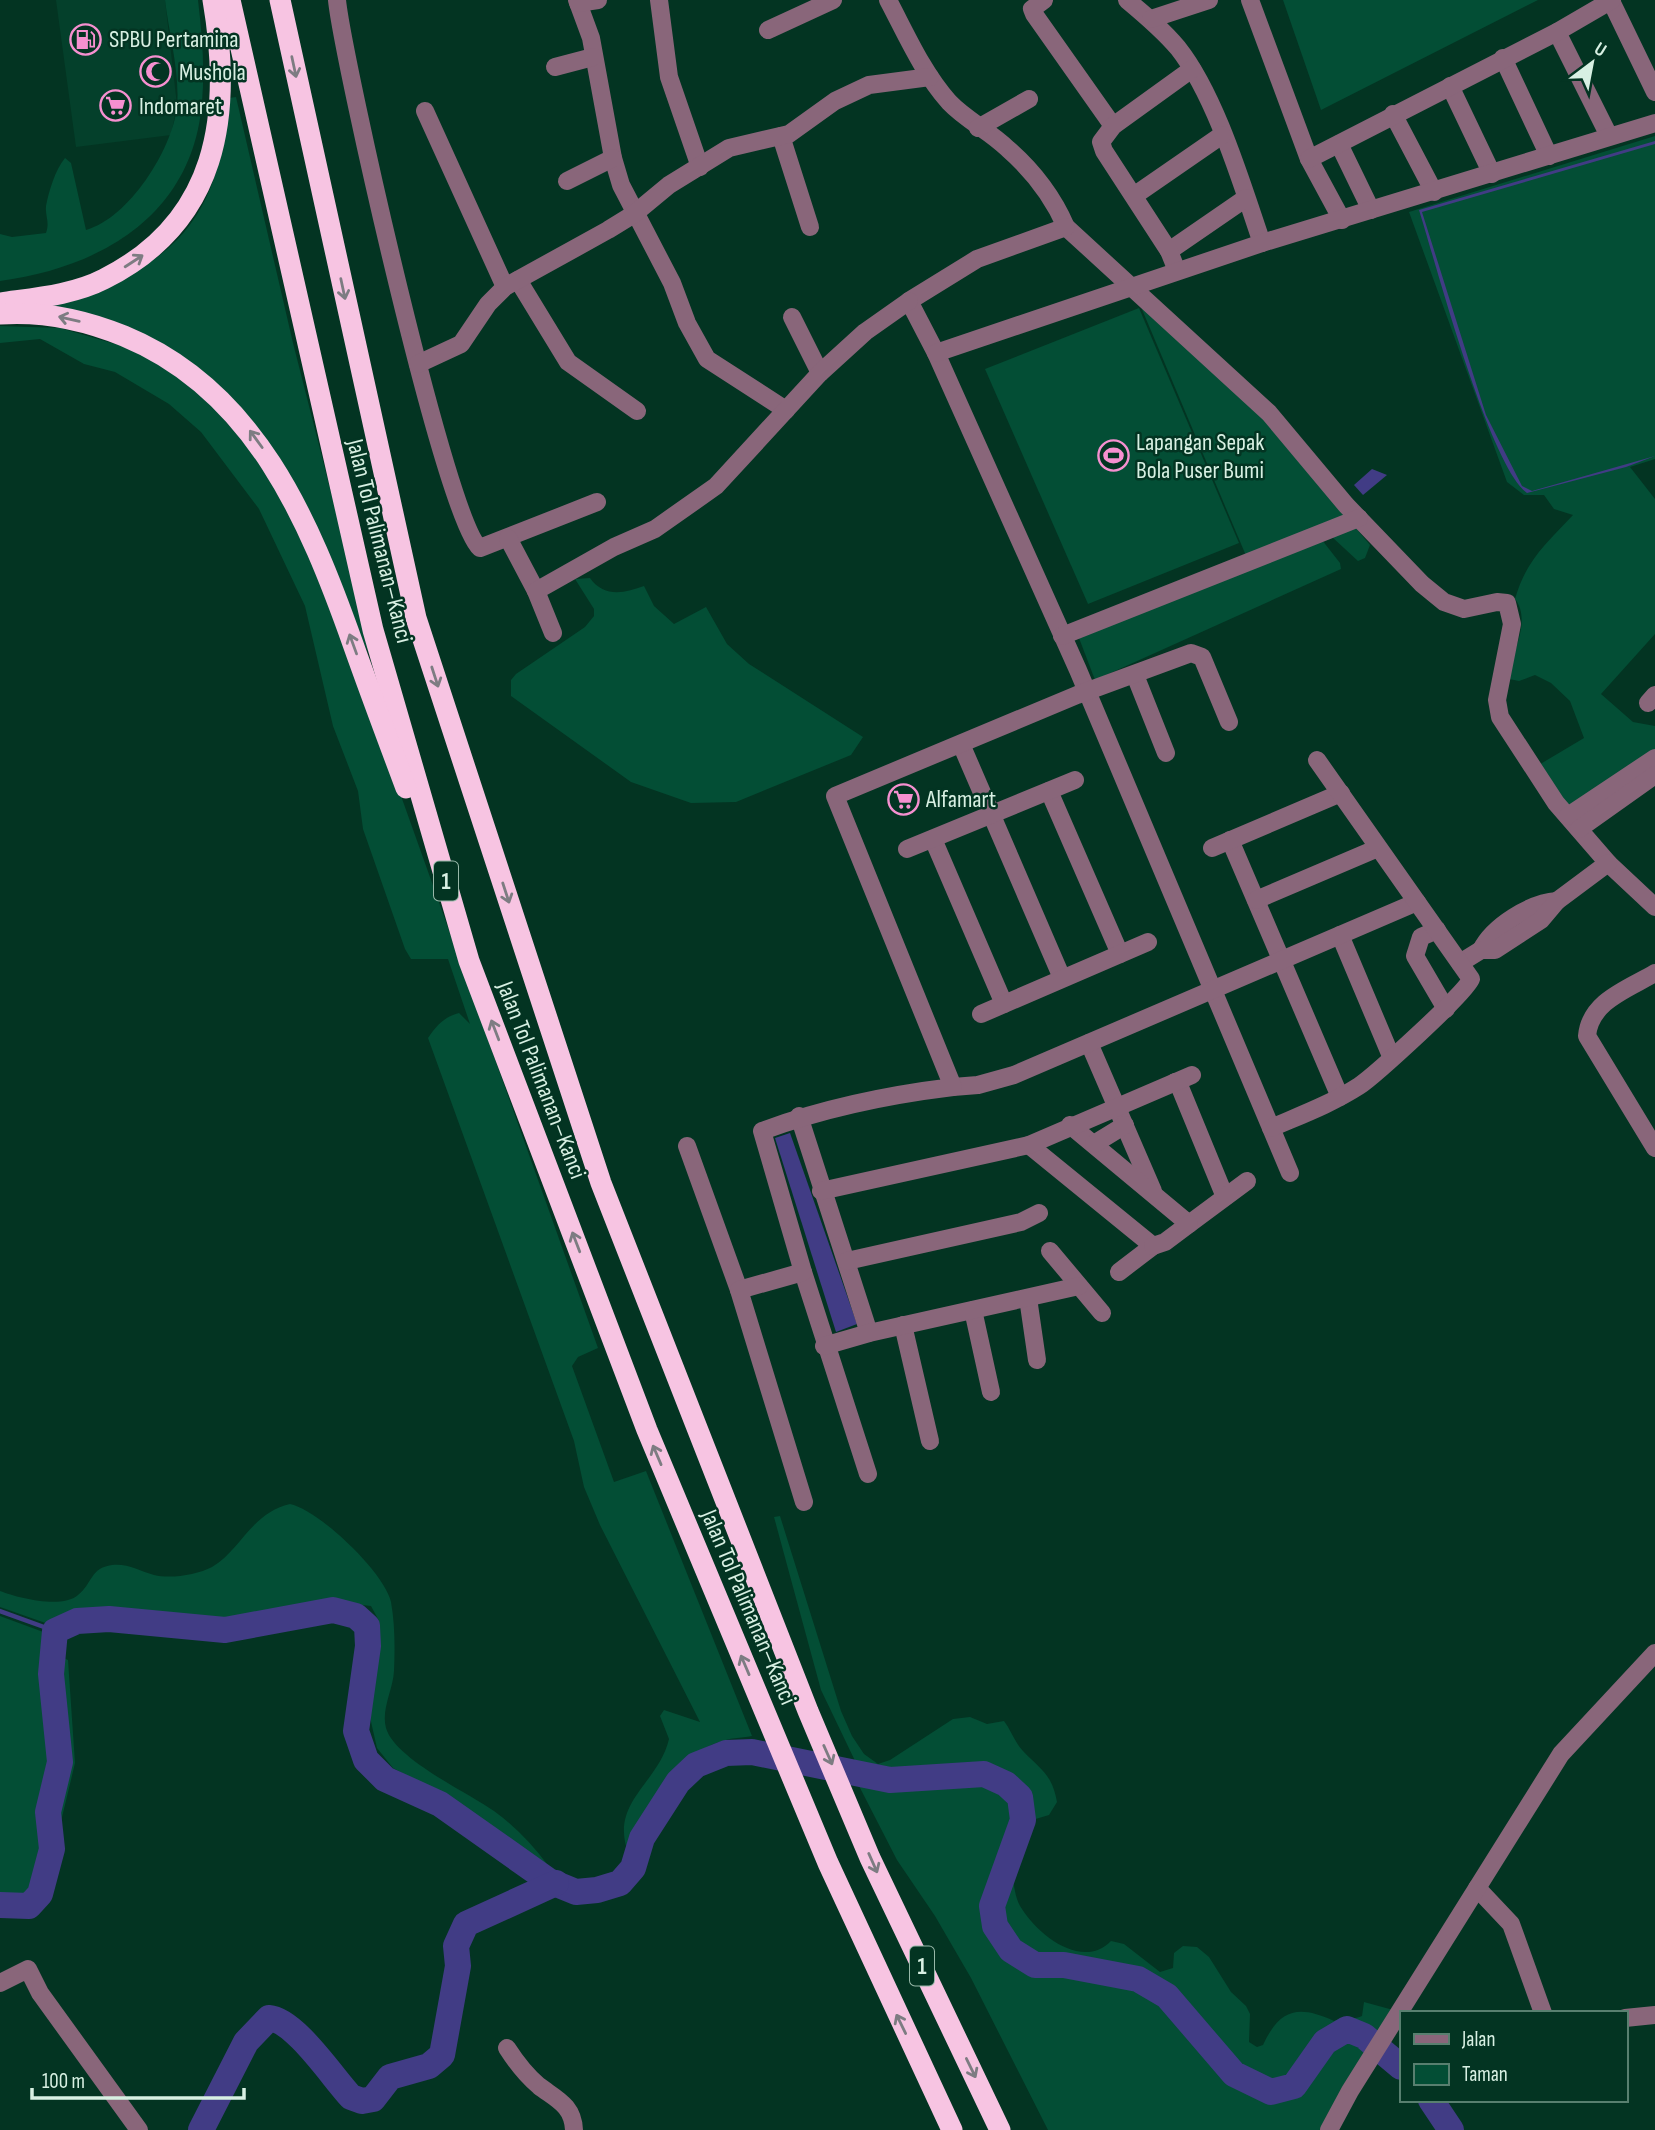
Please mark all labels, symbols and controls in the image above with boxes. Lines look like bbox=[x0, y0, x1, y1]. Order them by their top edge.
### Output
fuel station icon: SPBU Pertamina bbox=[69, 22, 103, 56]
place label: SPBU Pertamina bbox=[109, 25, 239, 54]
north arrow bbox=[1557, 28, 1627, 98]
text: U bbox=[1590, 37, 1611, 62]
mosque icon: Mushola bbox=[139, 55, 173, 89]
one-way arrow bbox=[288, 55, 302, 78]
place label: Mushola bbox=[179, 58, 246, 87]
supermarket icon: Indomaret bbox=[99, 89, 133, 123]
place label: Indomaret bbox=[139, 92, 222, 121]
one-way arrow bbox=[123, 254, 143, 268]
one-way arrow bbox=[336, 277, 350, 300]
one-way arrow bbox=[58, 312, 81, 326]
place label: Lapangan Sepak Bola Puser Bumi bbox=[1136, 428, 1264, 485]
one-way arrow bbox=[249, 430, 264, 449]
street label: Jalan Tol Palimanan–Kanci bbox=[340, 435, 419, 646]
sports icon: Lapangan Sepak Bola Puser Bumi bbox=[1096, 439, 1130, 473]
one-way arrow bbox=[346, 634, 358, 656]
one-way arrow bbox=[430, 665, 442, 687]
supermarket icon: Alfamart bbox=[886, 782, 920, 816]
place label: Alfamart bbox=[925, 785, 996, 814]
road number: 1 bbox=[434, 862, 458, 900]
one-way arrow bbox=[501, 882, 513, 904]
street label: Jalan Tol Palimanan–Kanci bbox=[490, 977, 593, 1183]
one-way arrow bbox=[488, 1019, 500, 1041]
one-way arrow bbox=[568, 1232, 581, 1254]
one-way arrow bbox=[650, 1444, 663, 1466]
street label: Jalan Tol Palimanan–Kanci bbox=[694, 1504, 803, 1709]
one-way arrow bbox=[738, 1654, 751, 1676]
one-way arrow bbox=[822, 1744, 835, 1765]
one-way arrow bbox=[867, 1851, 880, 1873]
road number: 1 bbox=[910, 1946, 934, 1985]
legend bbox=[1400, 2011, 1627, 2102]
one-way arrow bbox=[894, 2014, 908, 2035]
text: Jalan bbox=[1461, 2027, 1495, 2052]
scale bar bbox=[32, 2056, 243, 2100]
one-way arrow bbox=[964, 2057, 978, 2078]
text: Taman bbox=[1462, 2062, 1508, 2087]
text: 100 m bbox=[42, 2069, 85, 2094]

